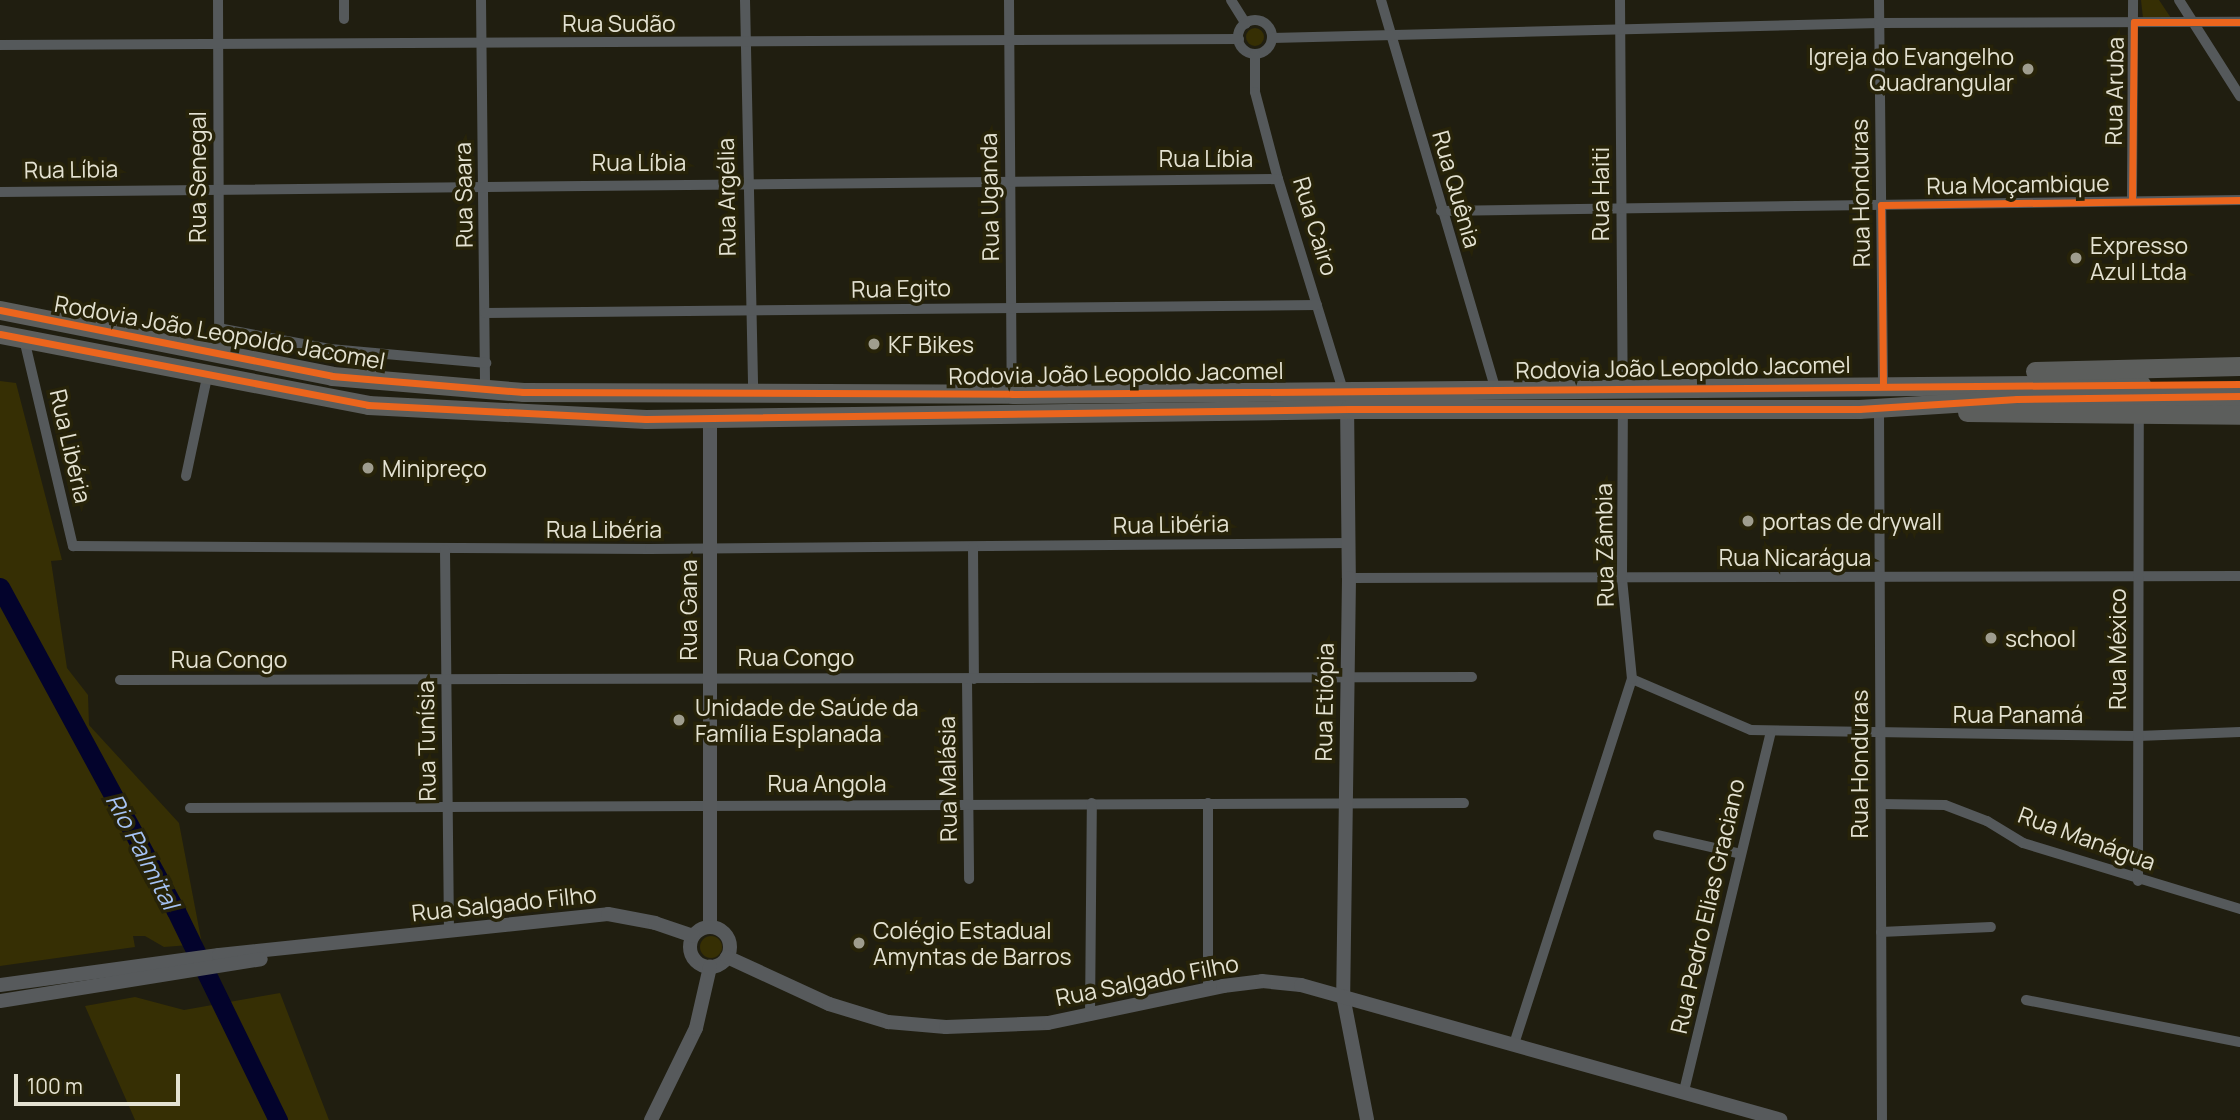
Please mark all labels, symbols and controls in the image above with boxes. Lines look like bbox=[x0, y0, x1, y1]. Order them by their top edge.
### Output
street label: Rua Sudão bbox=[562, 9, 676, 37]
street label: Rua Aruba bbox=[2099, 37, 2129, 145]
place label: Igreja do Evangelho Quadrangular bbox=[1808, 42, 2014, 96]
marker: Igreja do Evangelho Quadrangular bbox=[2020, 61, 2036, 77]
street label: Rua Senegal bbox=[183, 111, 211, 243]
street label: Rua Honduras bbox=[1845, 119, 1875, 267]
street label: Rua Quênia bbox=[1427, 127, 1487, 251]
street label: Rua Uganda bbox=[974, 133, 1004, 261]
street label: Rua Argélia bbox=[711, 138, 741, 256]
street label: Rua Saara bbox=[448, 142, 478, 248]
street label: Rua Líbia bbox=[1159, 144, 1253, 172]
street label: Rua Haiti bbox=[1586, 147, 1614, 241]
street label: Rua Líbia bbox=[592, 148, 686, 176]
street label: Rua Líbia bbox=[24, 154, 118, 184]
street label: Rua Moçambique bbox=[1926, 169, 2110, 199]
street label: Rua Cairo bbox=[1288, 173, 1344, 279]
place label: Expresso Azul Ltda bbox=[2090, 231, 2188, 285]
marker: Expresso Azul Ltda bbox=[2068, 250, 2084, 266]
street label: Rua Egito bbox=[851, 273, 951, 303]
street label: Rodovia João Leopoldo Jacomel bbox=[52, 289, 388, 375]
place label: KF Bikes bbox=[888, 330, 974, 358]
marker: KF Bikes bbox=[866, 336, 882, 352]
street label: Rodovia João Leopoldo Jacomel bbox=[1515, 350, 1851, 384]
street label: Rodovia João Leopoldo Jacomel bbox=[948, 356, 1284, 390]
street label: Rua Libéria bbox=[44, 386, 98, 506]
place label: Minipreço bbox=[382, 454, 487, 482]
marker: Minipreço bbox=[360, 460, 376, 476]
street label: Rua Zâmbia bbox=[1589, 483, 1619, 607]
place label: portas de drywall bbox=[1762, 507, 1942, 535]
street label: Rua Libéria bbox=[1113, 509, 1229, 539]
marker: portas de drywall bbox=[1740, 513, 1756, 529]
street label: Rua Libéria bbox=[546, 515, 662, 543]
street label: Rua Nicarágua bbox=[1719, 543, 1871, 571]
street label: Rua Gana bbox=[674, 560, 702, 660]
street label: Rua México bbox=[2103, 588, 2131, 710]
place label: school bbox=[2005, 624, 2076, 652]
marker: school bbox=[1983, 630, 1999, 646]
street label: Rua Etiópia bbox=[1309, 642, 1339, 762]
street label: Rua Congo bbox=[738, 643, 854, 671]
street label: Rua Congo bbox=[171, 645, 287, 673]
street label: Rua Tunísia bbox=[411, 680, 441, 802]
street label: Rua Honduras bbox=[1845, 690, 1873, 838]
place label: Unidade de Saúde da Família Esplanada bbox=[695, 693, 919, 747]
street label: Rua Panamá bbox=[1953, 700, 2083, 728]
marker: Unidade de Saúde da Família Esplanada bbox=[669, 710, 689, 730]
street label: Rua Malásia bbox=[932, 716, 962, 842]
street label: Rua Angola bbox=[767, 769, 887, 797]
street label: Rua Pedro Elias Graciano bbox=[1664, 776, 1750, 1036]
water label: Rio Palmital bbox=[100, 788, 186, 914]
street label: Rua Manágua bbox=[2015, 800, 2159, 876]
street label: Rua Salgado Filho bbox=[410, 880, 598, 926]
place label: Colégio Estadual Amyntas de Barros bbox=[873, 916, 1072, 970]
marker: Colégio Estadual Amyntas de Barros bbox=[851, 935, 867, 951]
street label: Rua Salgado Filho bbox=[1053, 949, 1241, 1011]
scale bar bbox=[18, 1060, 184, 1104]
text: 100 m bbox=[27, 1072, 83, 1100]

